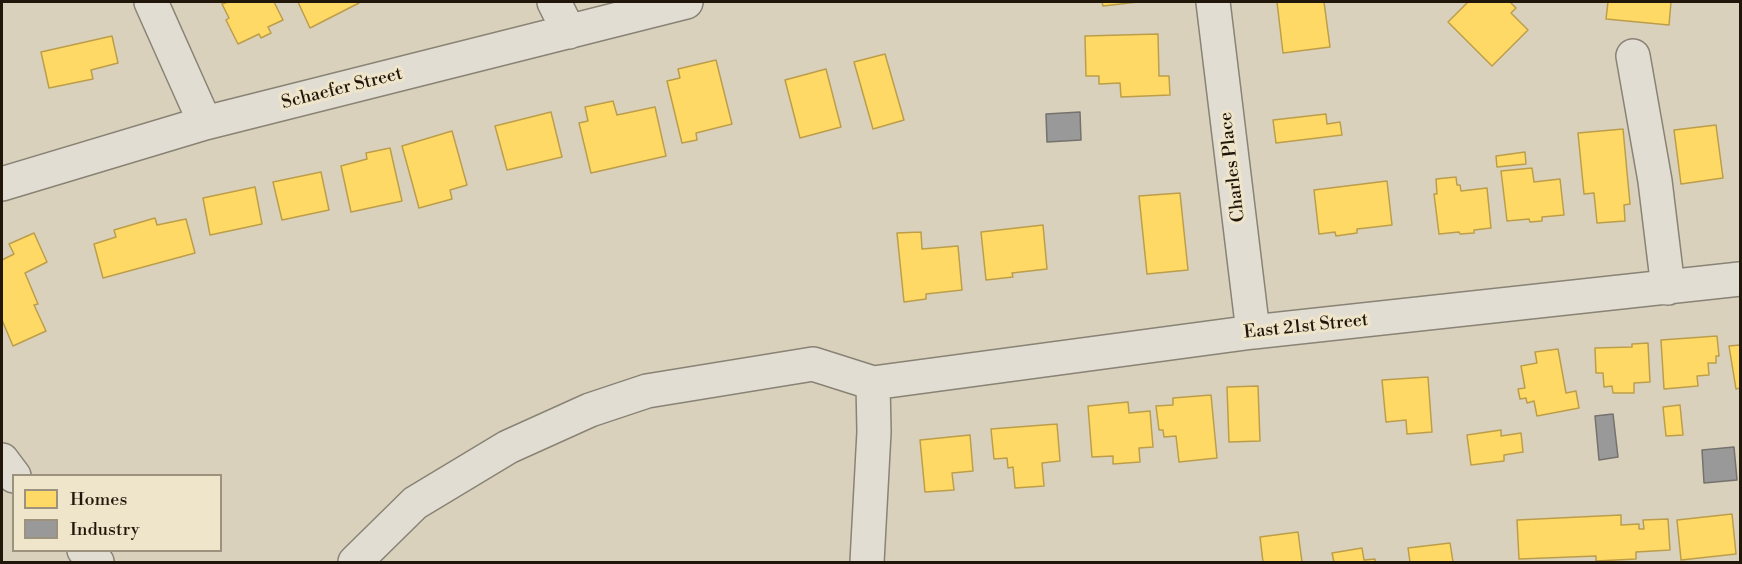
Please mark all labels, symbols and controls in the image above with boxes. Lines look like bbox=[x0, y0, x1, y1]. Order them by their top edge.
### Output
street label: Schaefer Street bbox=[279, 64, 405, 114]
street label: Charles Place bbox=[1216, 111, 1250, 223]
street label: East 21st Street bbox=[1243, 310, 1369, 344]
legend bbox=[12, 474, 222, 552]
text: Homes bbox=[70, 488, 127, 511]
text: Industry bbox=[70, 518, 140, 541]

